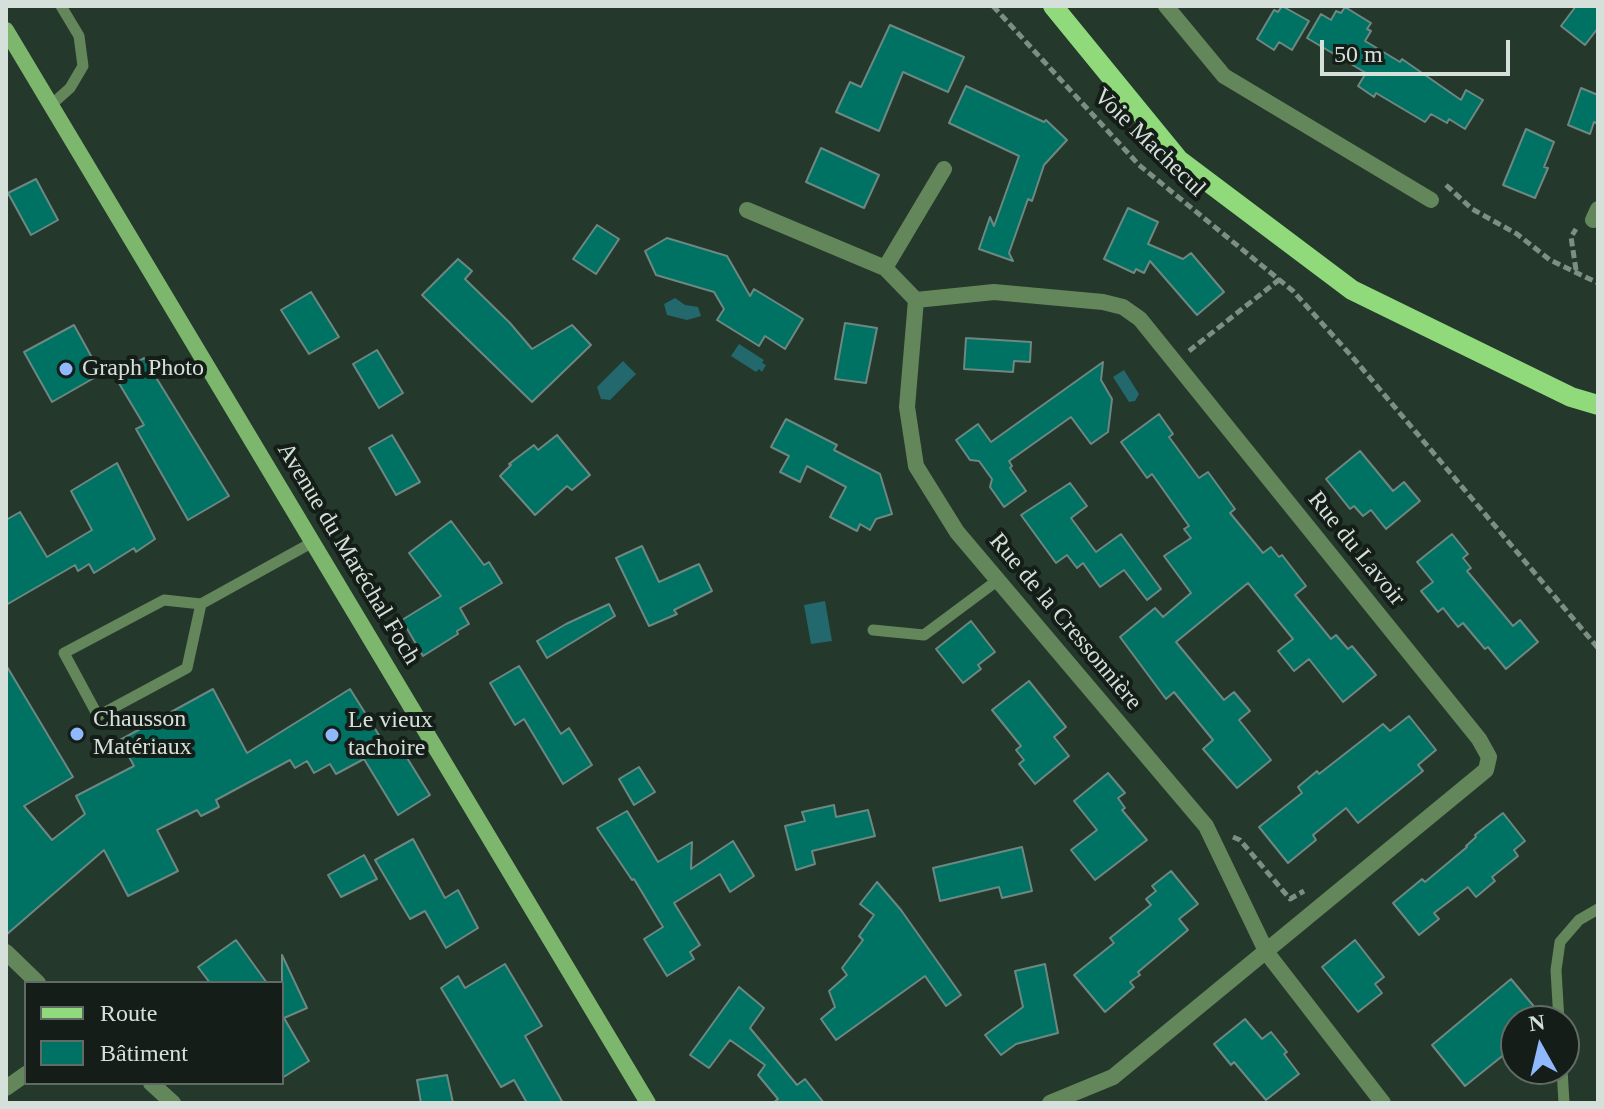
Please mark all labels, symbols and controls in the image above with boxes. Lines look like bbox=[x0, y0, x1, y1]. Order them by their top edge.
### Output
scale bar bbox=[1324, 24, 1514, 74]
text: 50 m bbox=[1334, 41, 1383, 67]
street label: Voie Machecul bbox=[1087, 83, 1211, 203]
place label: Graph Photo bbox=[82, 355, 204, 383]
marker: Graph Photo bbox=[57, 360, 75, 378]
street label: Avenue du Maréchal Foch bbox=[270, 438, 426, 670]
street label: Rue du Lavoir bbox=[1301, 486, 1411, 612]
street label: Rue de la Cressonnière bbox=[983, 528, 1147, 716]
place label: Chausson Matériaux bbox=[93, 706, 192, 762]
place label: Le vieux tachoire bbox=[348, 707, 433, 763]
marker: Chausson Matériaux bbox=[68, 725, 86, 743]
marker: Le vieux tachoire bbox=[323, 726, 341, 744]
legend bbox=[24, 981, 284, 1085]
text: Route bbox=[100, 1000, 157, 1026]
north arrow bbox=[1500, 1005, 1580, 1085]
text: N bbox=[1527, 1009, 1546, 1036]
text: Bâtiment bbox=[100, 1040, 188, 1066]

